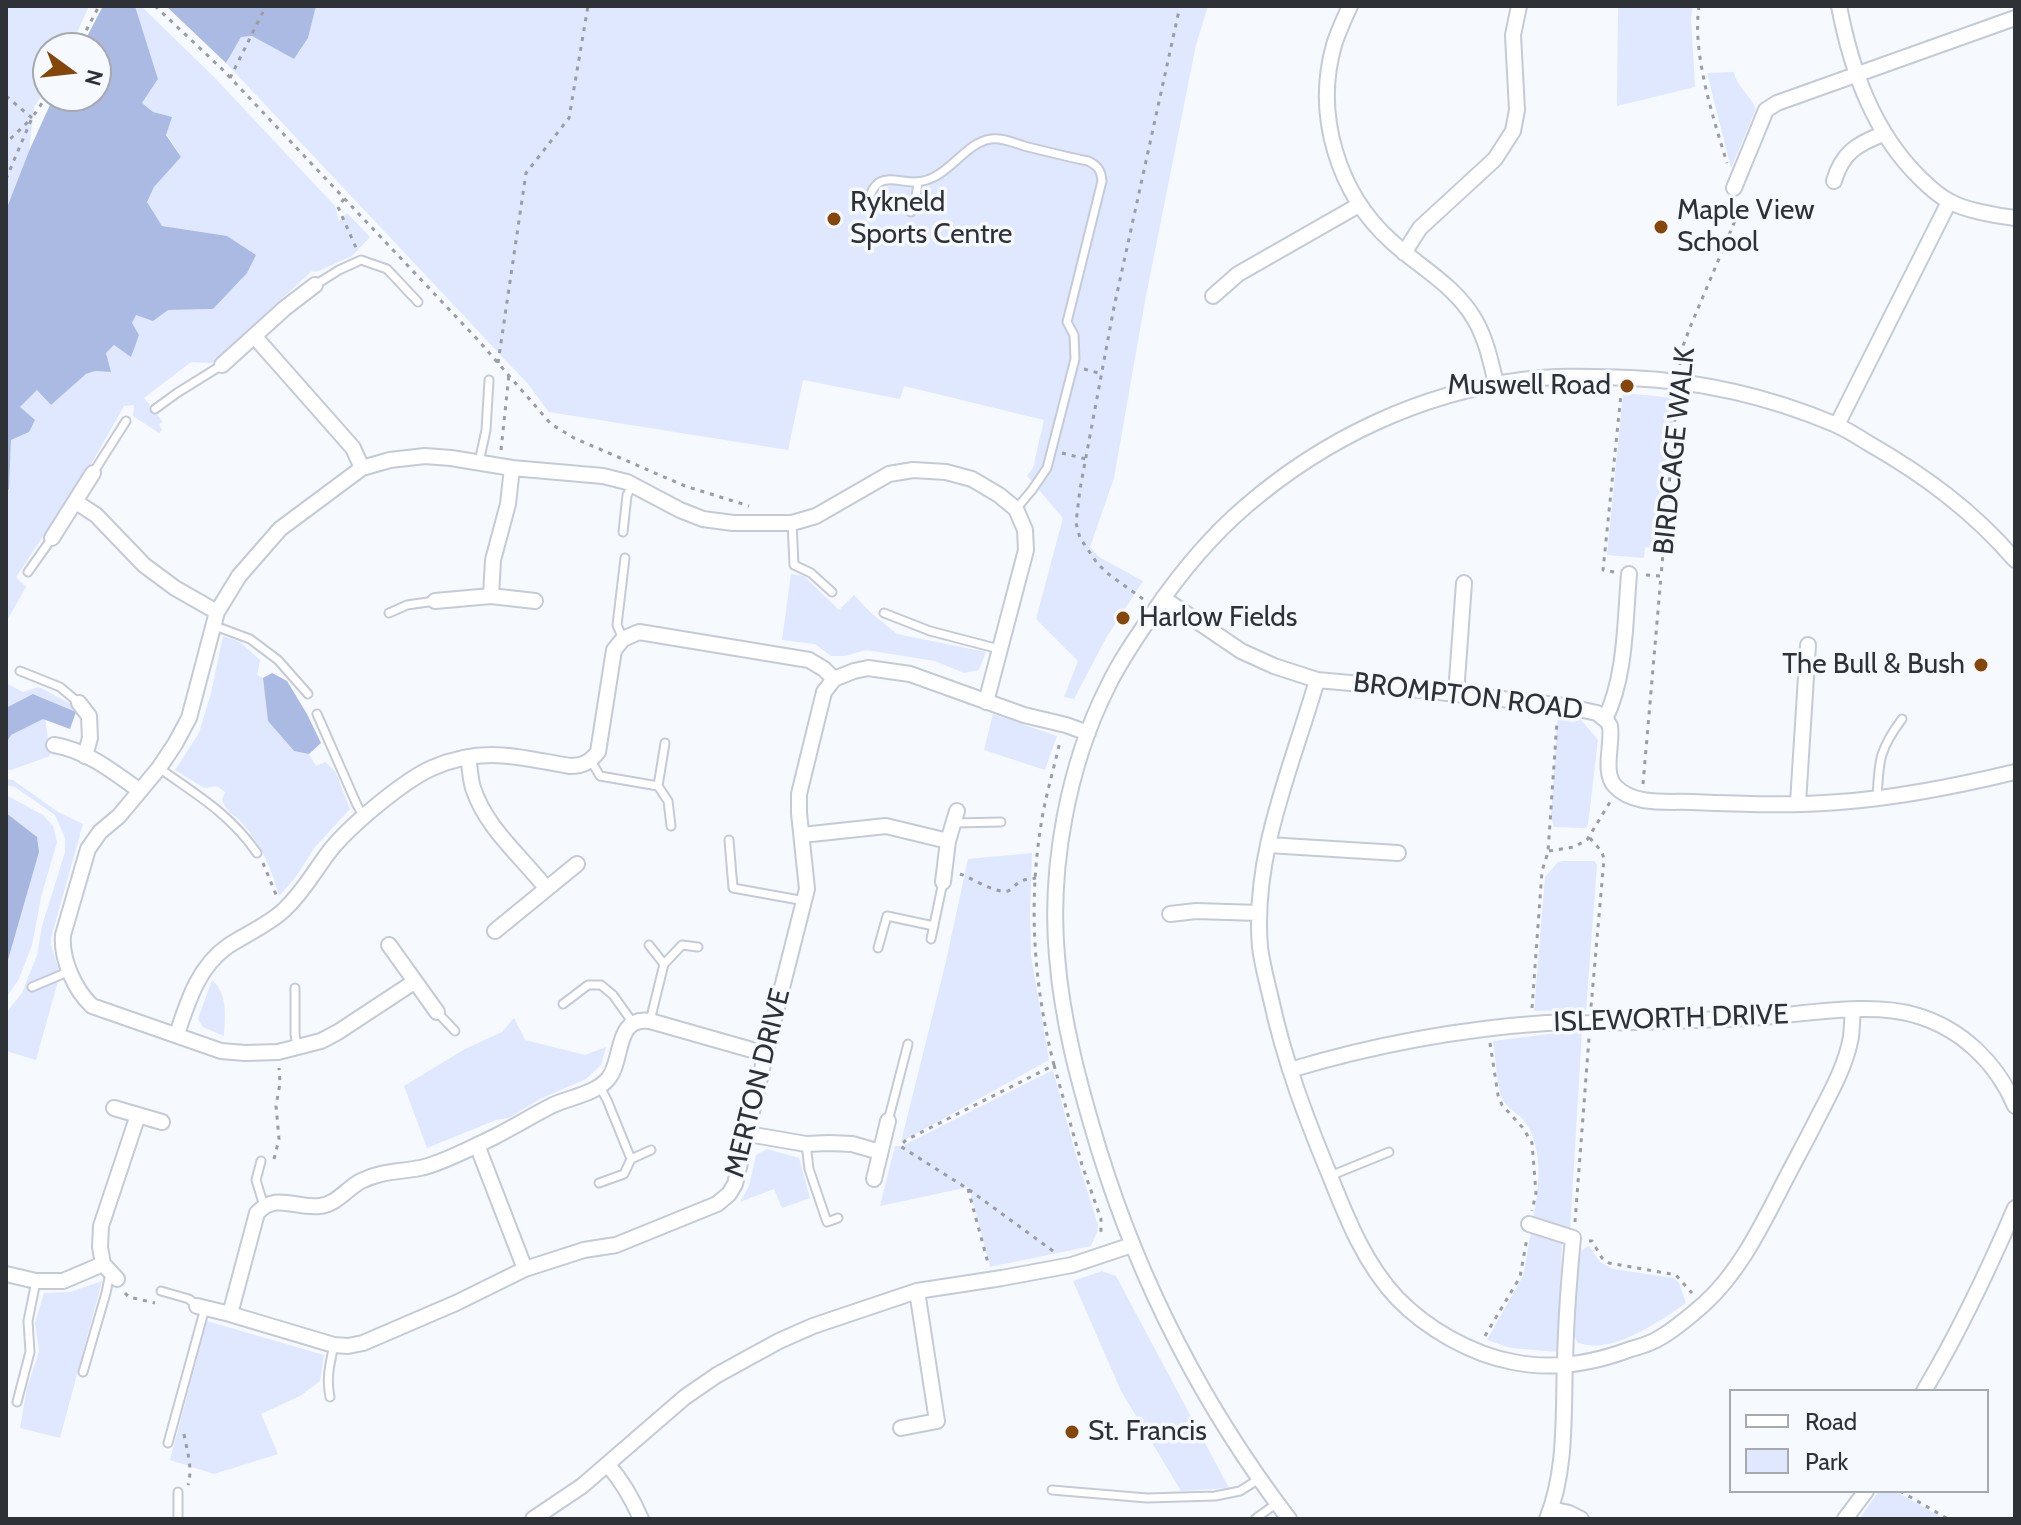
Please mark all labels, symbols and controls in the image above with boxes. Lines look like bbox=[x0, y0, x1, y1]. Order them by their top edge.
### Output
north arrow bbox=[32, 32, 112, 112]
text: N bbox=[79, 67, 109, 89]
place label: Rykneld Sports Centre bbox=[850, 186, 1012, 252]
place label: Maple View School bbox=[1677, 194, 1815, 260]
marker: Rykneld Sports Centre bbox=[825, 210, 843, 228]
marker: Maple View School bbox=[1652, 218, 1670, 236]
street label: BIRDCAGE WALK bbox=[1647, 346, 1703, 556]
place label: Muswell Road bbox=[1448, 369, 1611, 403]
marker: Muswell Road bbox=[1618, 377, 1636, 395]
place label: Harlow Fields bbox=[1139, 601, 1297, 635]
marker: Harlow Fields bbox=[1114, 609, 1132, 627]
place label: The Bull & Bush bbox=[1782, 648, 1965, 682]
marker: The Bull & Bush bbox=[1972, 656, 1990, 674]
street label: BROMPTON ROAD bbox=[1351, 666, 1585, 728]
street label: MERTON DRIVE bbox=[718, 985, 798, 1181]
street label: ISLEWORTH DRIVE bbox=[1553, 998, 1789, 1040]
legend bbox=[1729, 1389, 1989, 1493]
text: Road bbox=[1805, 1407, 1857, 1436]
place label: St. Francis bbox=[1088, 1415, 1207, 1449]
marker: St. Francis bbox=[1063, 1423, 1081, 1441]
text: Park bbox=[1805, 1447, 1848, 1476]

